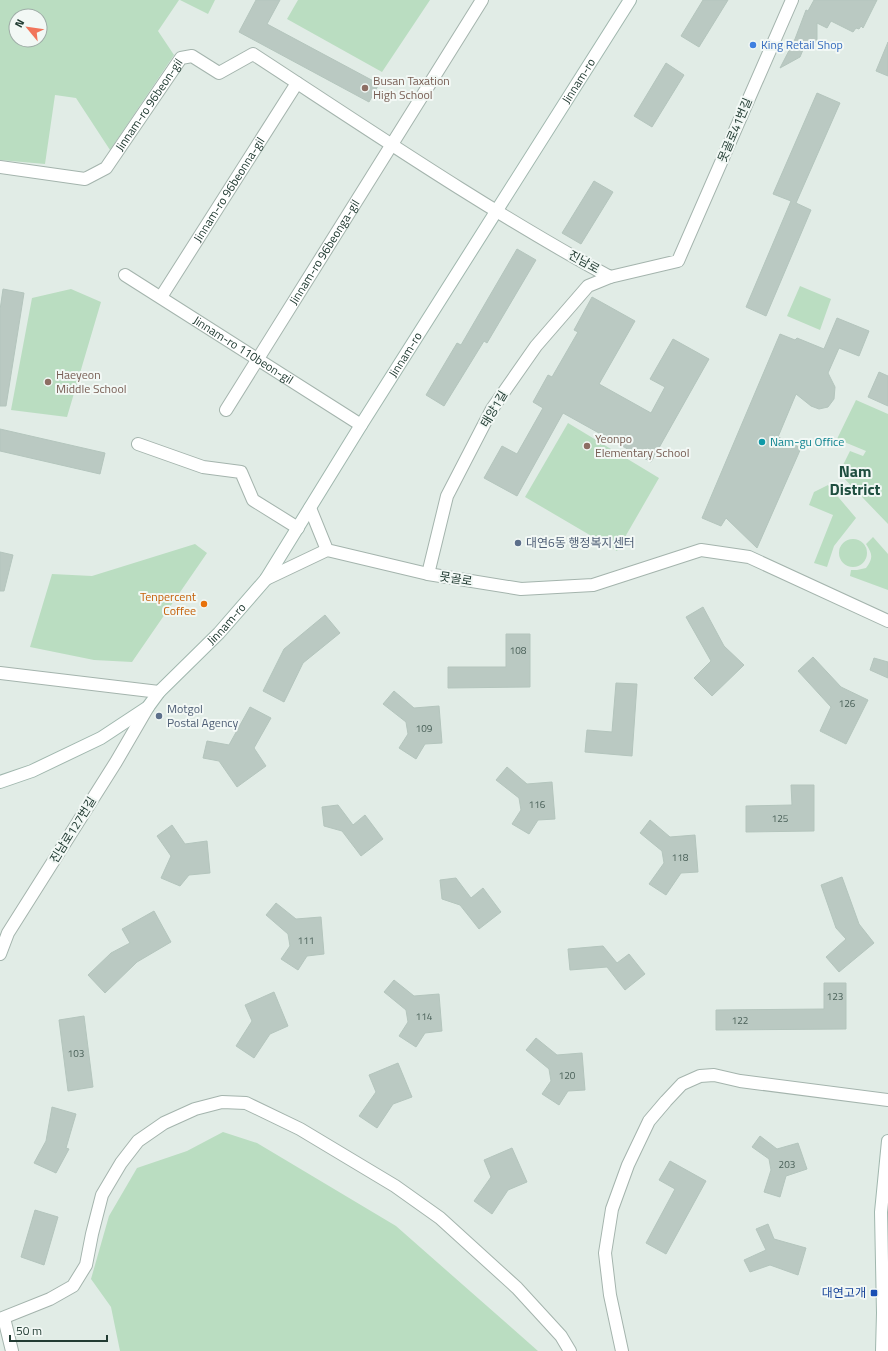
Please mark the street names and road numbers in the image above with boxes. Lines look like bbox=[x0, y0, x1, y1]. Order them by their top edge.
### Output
street label: Jinnam-ro 96beon-gil bbox=[110, 54, 187, 155]
street label: Jinnam-ro bbox=[557, 54, 600, 107]
street label: 못골로41번길 bbox=[712, 95, 757, 165]
street label: Jinnam-ro 96beonna-gil bbox=[188, 133, 269, 246]
street label: Jinnam-ro 96beonga-gil bbox=[284, 196, 364, 308]
street label: 진남로 bbox=[565, 245, 603, 278]
street label: Jinnam-ro 110beon-gil bbox=[190, 311, 297, 389]
street label: Jinnam-ro bbox=[383, 328, 427, 381]
street label: 태양1길 bbox=[475, 387, 512, 431]
street label: 못골로 bbox=[438, 567, 474, 590]
street label: Jinnam-ro bbox=[202, 599, 250, 649]
street label: 진남로127번길 bbox=[45, 793, 101, 867]

